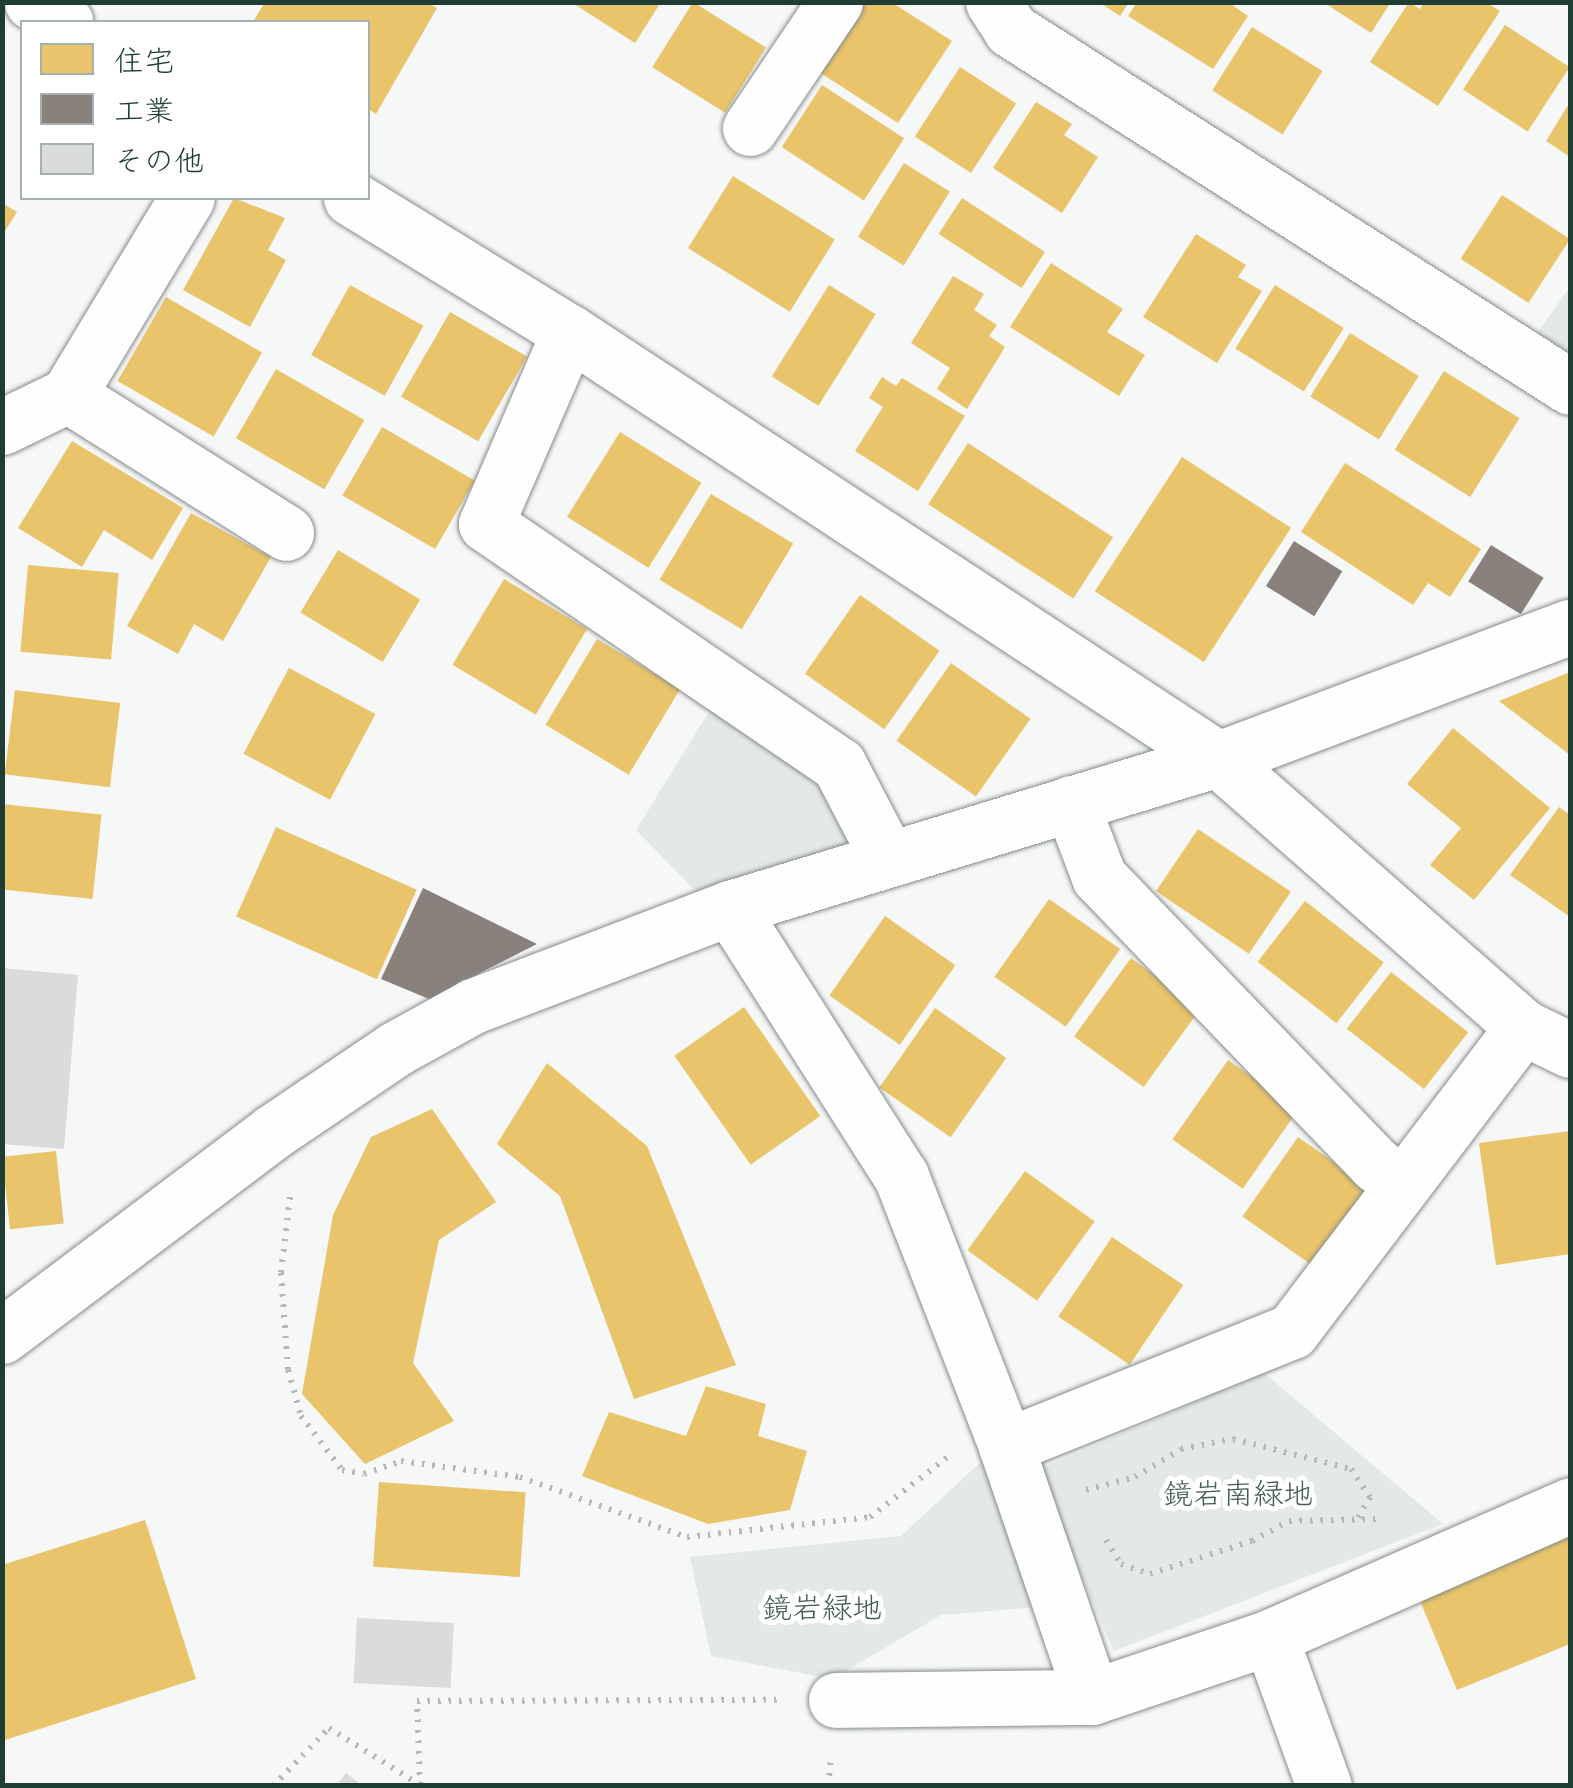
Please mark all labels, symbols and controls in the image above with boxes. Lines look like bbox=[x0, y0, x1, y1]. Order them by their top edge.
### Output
legend bbox=[20, 20, 370, 200]
text: 住宅 bbox=[114, 41, 174, 83]
text: 工業 bbox=[114, 91, 174, 133]
text: その他 bbox=[114, 141, 204, 183]
park label: 鏡岩南緑地 bbox=[1163, 1477, 1313, 1513]
park label: 鏡岩緑地 bbox=[762, 1591, 882, 1627]

